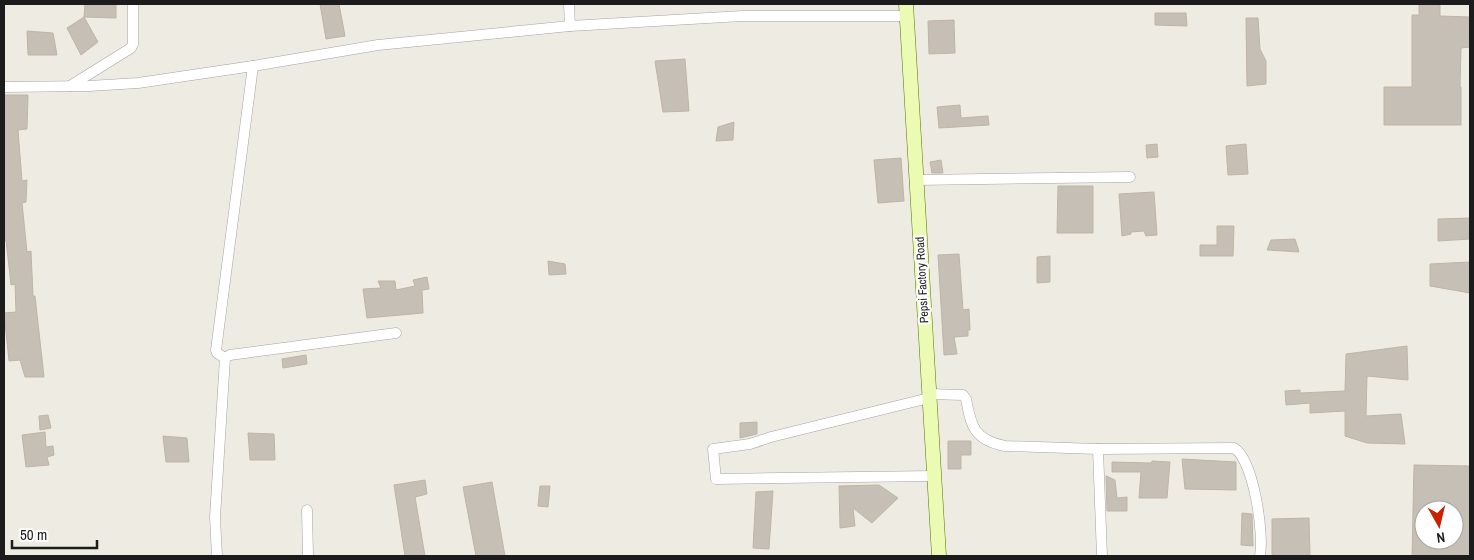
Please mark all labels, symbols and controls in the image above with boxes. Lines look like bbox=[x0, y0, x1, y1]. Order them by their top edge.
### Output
street label: Pepsi Factory Road bbox=[912, 236, 932, 324]
north arrow bbox=[1414, 500, 1464, 550]
scale bar bbox=[12, 518, 98, 550]
text: 50 m bbox=[20, 524, 47, 545]
text: N bbox=[1435, 528, 1446, 547]

